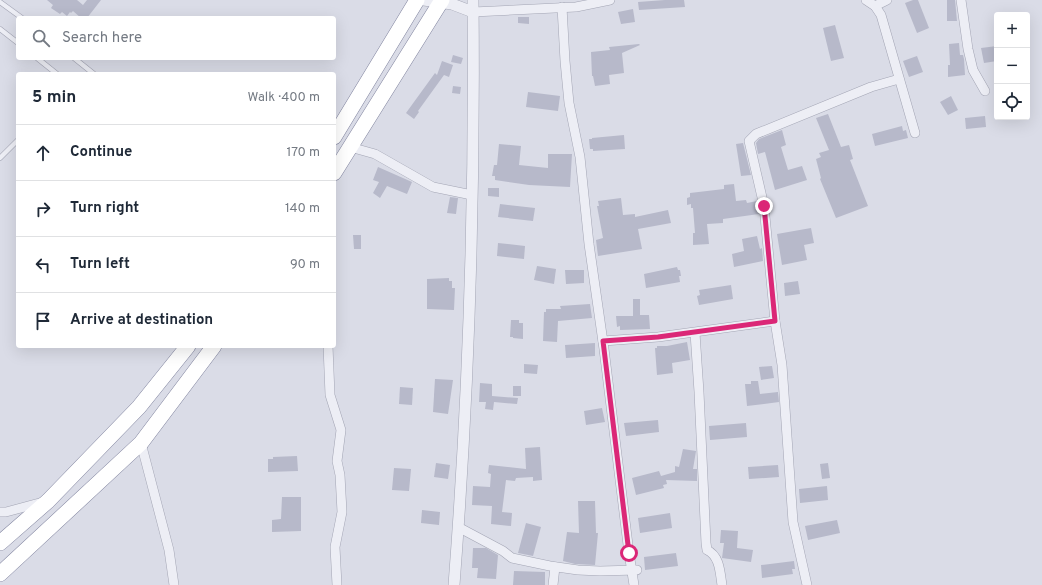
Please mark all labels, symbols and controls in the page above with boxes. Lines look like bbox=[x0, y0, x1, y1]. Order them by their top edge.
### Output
map controls bbox=[994, 12, 1030, 120]
button: + bbox=[994, 12, 1030, 48]
search box bbox=[16, 16, 336, 60]
icon: search bbox=[30, 27, 52, 49]
text: Search here bbox=[62, 29, 142, 48]
button: − bbox=[994, 48, 1030, 84]
button: locate bbox=[994, 84, 1030, 120]
text: 5 min bbox=[32, 87, 76, 109]
text: Walk · 400 m bbox=[247, 90, 320, 106]
icon: ahead bbox=[32, 142, 54, 164]
text: Continue bbox=[70, 143, 132, 162]
text: 170 m bbox=[286, 145, 320, 161]
route end bbox=[755, 197, 773, 215]
icon: right bbox=[32, 198, 54, 220]
text: Turn right bbox=[70, 199, 139, 218]
text: 140 m bbox=[285, 201, 320, 217]
icon: left bbox=[32, 254, 54, 276]
text: Turn left bbox=[70, 255, 130, 274]
text: 90 m bbox=[290, 257, 320, 273]
icon: arrive bbox=[32, 310, 54, 332]
text: Arrive at destination bbox=[70, 311, 213, 330]
route start bbox=[620, 544, 638, 562]

